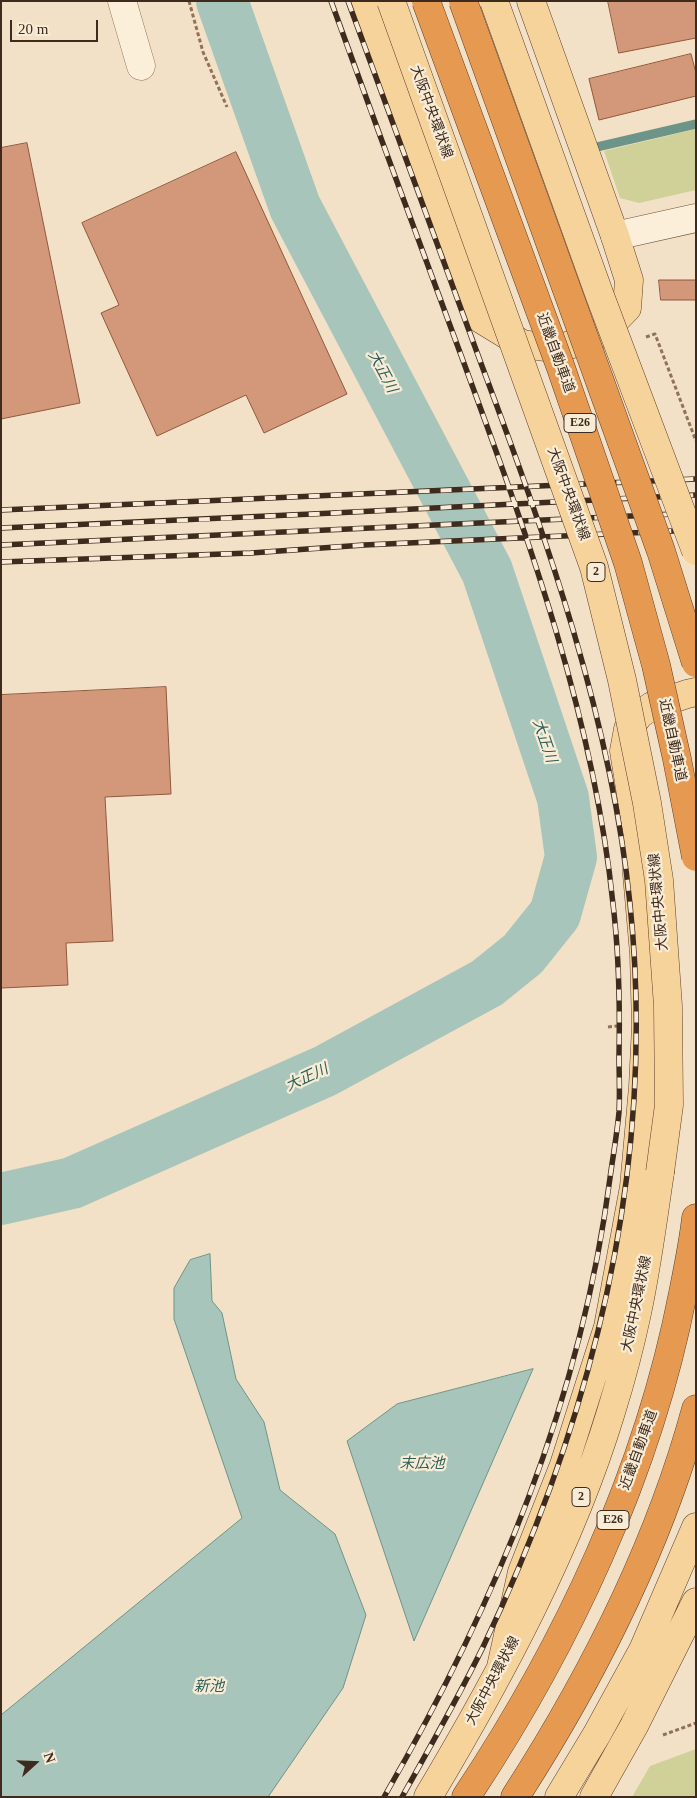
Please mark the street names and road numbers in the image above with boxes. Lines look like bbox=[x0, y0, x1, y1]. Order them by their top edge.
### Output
street label: 大阪中央環状線 bbox=[406, 63, 456, 161]
street label: 近畿自動車道 bbox=[533, 311, 577, 395]
road number: E26 bbox=[564, 413, 596, 432]
street label: 大阪中央環状線 bbox=[543, 445, 593, 543]
road number: 2 bbox=[587, 562, 605, 582]
street label: 近畿自動車道 bbox=[655, 697, 689, 783]
street label: 大阪中央環状線 bbox=[646, 852, 672, 952]
street label: 大阪中央環状線 bbox=[619, 1254, 655, 1354]
street label: 近畿自動車道 bbox=[617, 1408, 661, 1492]
road number: 2 bbox=[572, 1488, 590, 1506]
road number: E26 bbox=[597, 1510, 629, 1530]
street label: 大阪中央環状線 bbox=[463, 1634, 523, 1728]

